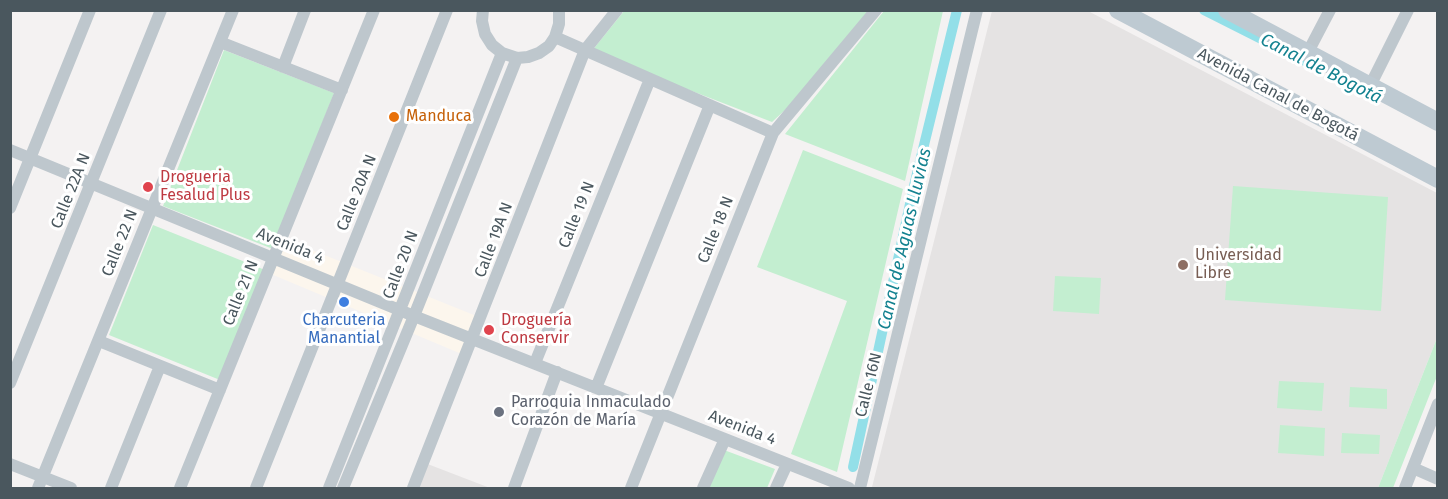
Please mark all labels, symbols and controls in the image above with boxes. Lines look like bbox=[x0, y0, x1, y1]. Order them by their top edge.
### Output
water label: Canal de Bogotá bbox=[1257, 29, 1385, 109]
street label: Avenida Canal de Bogotá bbox=[1194, 44, 1362, 146]
place label: Manduca bbox=[406, 107, 472, 127]
marker: Manduca bbox=[387, 110, 401, 124]
water label: Canal de Aguas Lluvias bbox=[874, 146, 936, 332]
street label: Calle 22A N bbox=[47, 150, 95, 232]
street label: Calle 20A N bbox=[333, 152, 381, 234]
place label: Drogueria Fesalud Plus bbox=[160, 168, 250, 206]
street label: Calle 19 N bbox=[555, 179, 599, 251]
marker: Drogueria Fesalud Plus bbox=[141, 180, 155, 194]
street label: Calle 18 N bbox=[694, 194, 738, 266]
street label: Calle 19A N bbox=[471, 200, 517, 280]
street label: Calle 22 N bbox=[98, 207, 142, 279]
street label: Avenida 4 bbox=[254, 224, 326, 268]
street label: Calle 20 N bbox=[379, 228, 423, 302]
place label: Universidad Libre bbox=[1195, 246, 1282, 284]
street label: Calle 21 N bbox=[219, 257, 263, 329]
marker: Universidad Libre bbox=[1176, 258, 1190, 272]
marker: Charcuteria Manantial bbox=[337, 295, 351, 309]
place label: Charcuteria Manantial bbox=[302, 311, 386, 349]
place label: Droguería Conservir bbox=[501, 311, 572, 349]
marker: Droguería Conservir bbox=[482, 323, 496, 337]
street label: Calle 16N bbox=[852, 351, 886, 419]
place label: Parroquia Inmaculado Corazón de María bbox=[511, 393, 671, 431]
marker: Parroquia Inmaculado Corazón de María bbox=[492, 405, 506, 419]
street label: Avenida 4 bbox=[706, 406, 778, 450]

